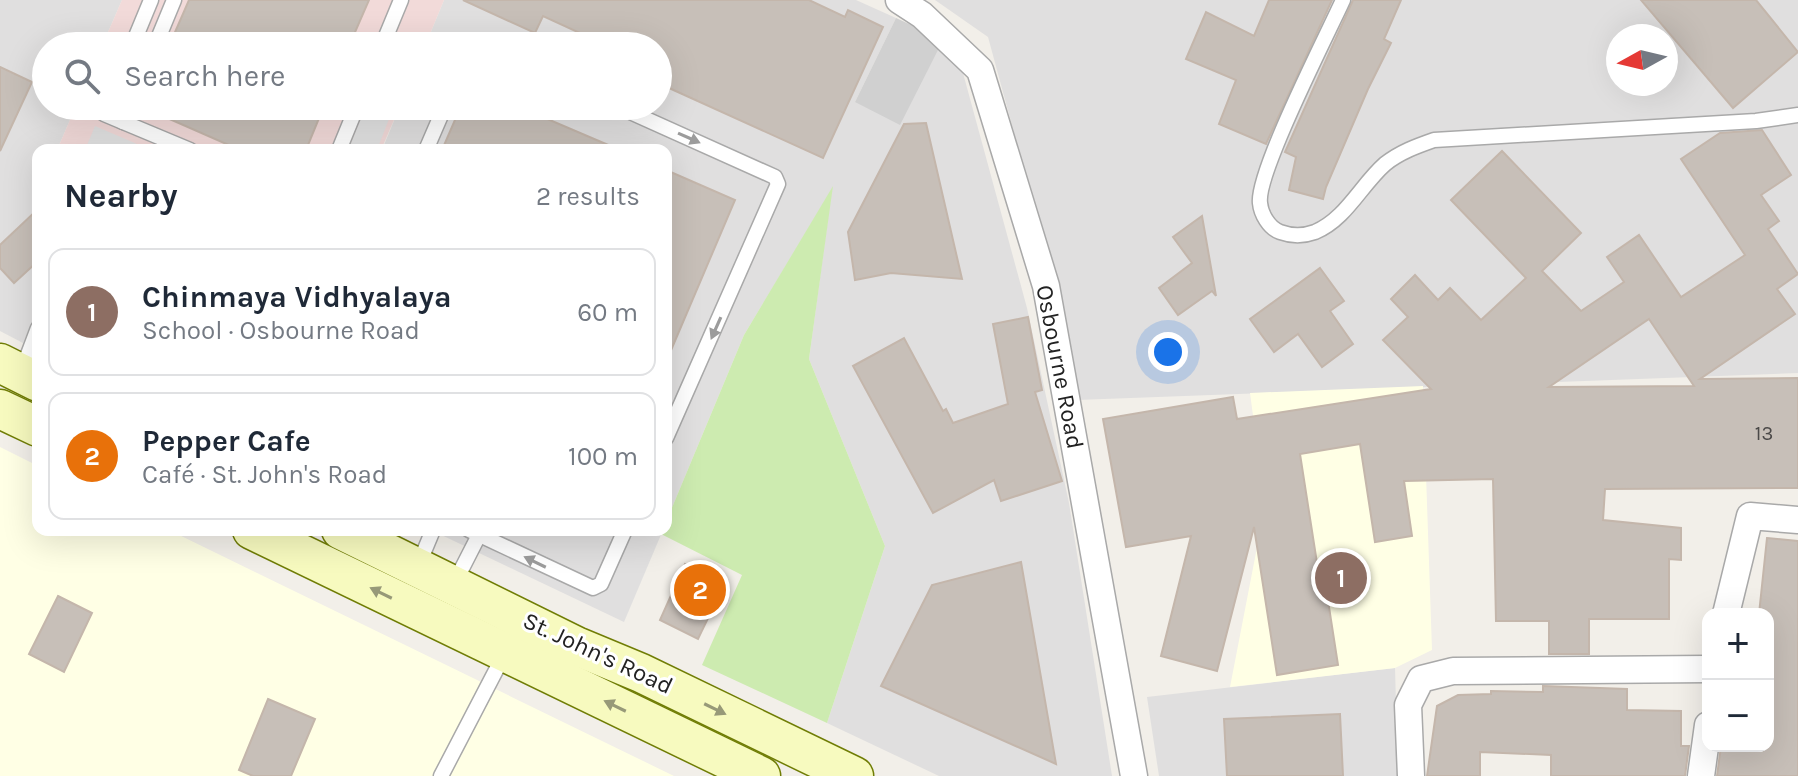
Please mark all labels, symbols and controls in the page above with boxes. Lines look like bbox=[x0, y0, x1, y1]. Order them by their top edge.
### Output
north arrow bbox=[1606, 24, 1678, 96]
search box bbox=[32, 32, 672, 120]
icon: search bbox=[60, 54, 104, 98]
text: Search here bbox=[124, 58, 285, 94]
one-way arrow bbox=[677, 131, 700, 145]
text: Nearby bbox=[64, 176, 178, 216]
text: 2 results bbox=[536, 181, 640, 212]
text: Chinmaya Vidhyalaya bbox=[142, 279, 452, 315]
street label: Osbourne Road bbox=[1030, 283, 1090, 451]
text: 1 bbox=[87, 297, 97, 328]
text: 60 m bbox=[577, 297, 638, 328]
text: School · Osbourne Road bbox=[142, 315, 420, 346]
one-way arrow bbox=[709, 316, 722, 340]
your location bbox=[1148, 332, 1188, 372]
house number: 13 bbox=[1755, 422, 1773, 445]
text: Pepper Cafe bbox=[142, 423, 311, 459]
text: 2 bbox=[84, 441, 100, 472]
text: 100 m bbox=[568, 441, 638, 472]
text: Café · St. John's Road bbox=[142, 459, 387, 490]
pin: 1 bbox=[1315, 548, 1367, 608]
one-way arrow bbox=[523, 555, 546, 569]
pin: 2 bbox=[674, 560, 726, 620]
one-way arrow bbox=[370, 586, 393, 599]
street label: St. John's Road bbox=[519, 606, 677, 700]
map controls bbox=[1702, 608, 1774, 752]
button: + bbox=[1702, 608, 1774, 680]
button: − bbox=[1702, 680, 1774, 752]
one-way arrow bbox=[604, 699, 627, 713]
one-way arrow bbox=[703, 702, 726, 716]

